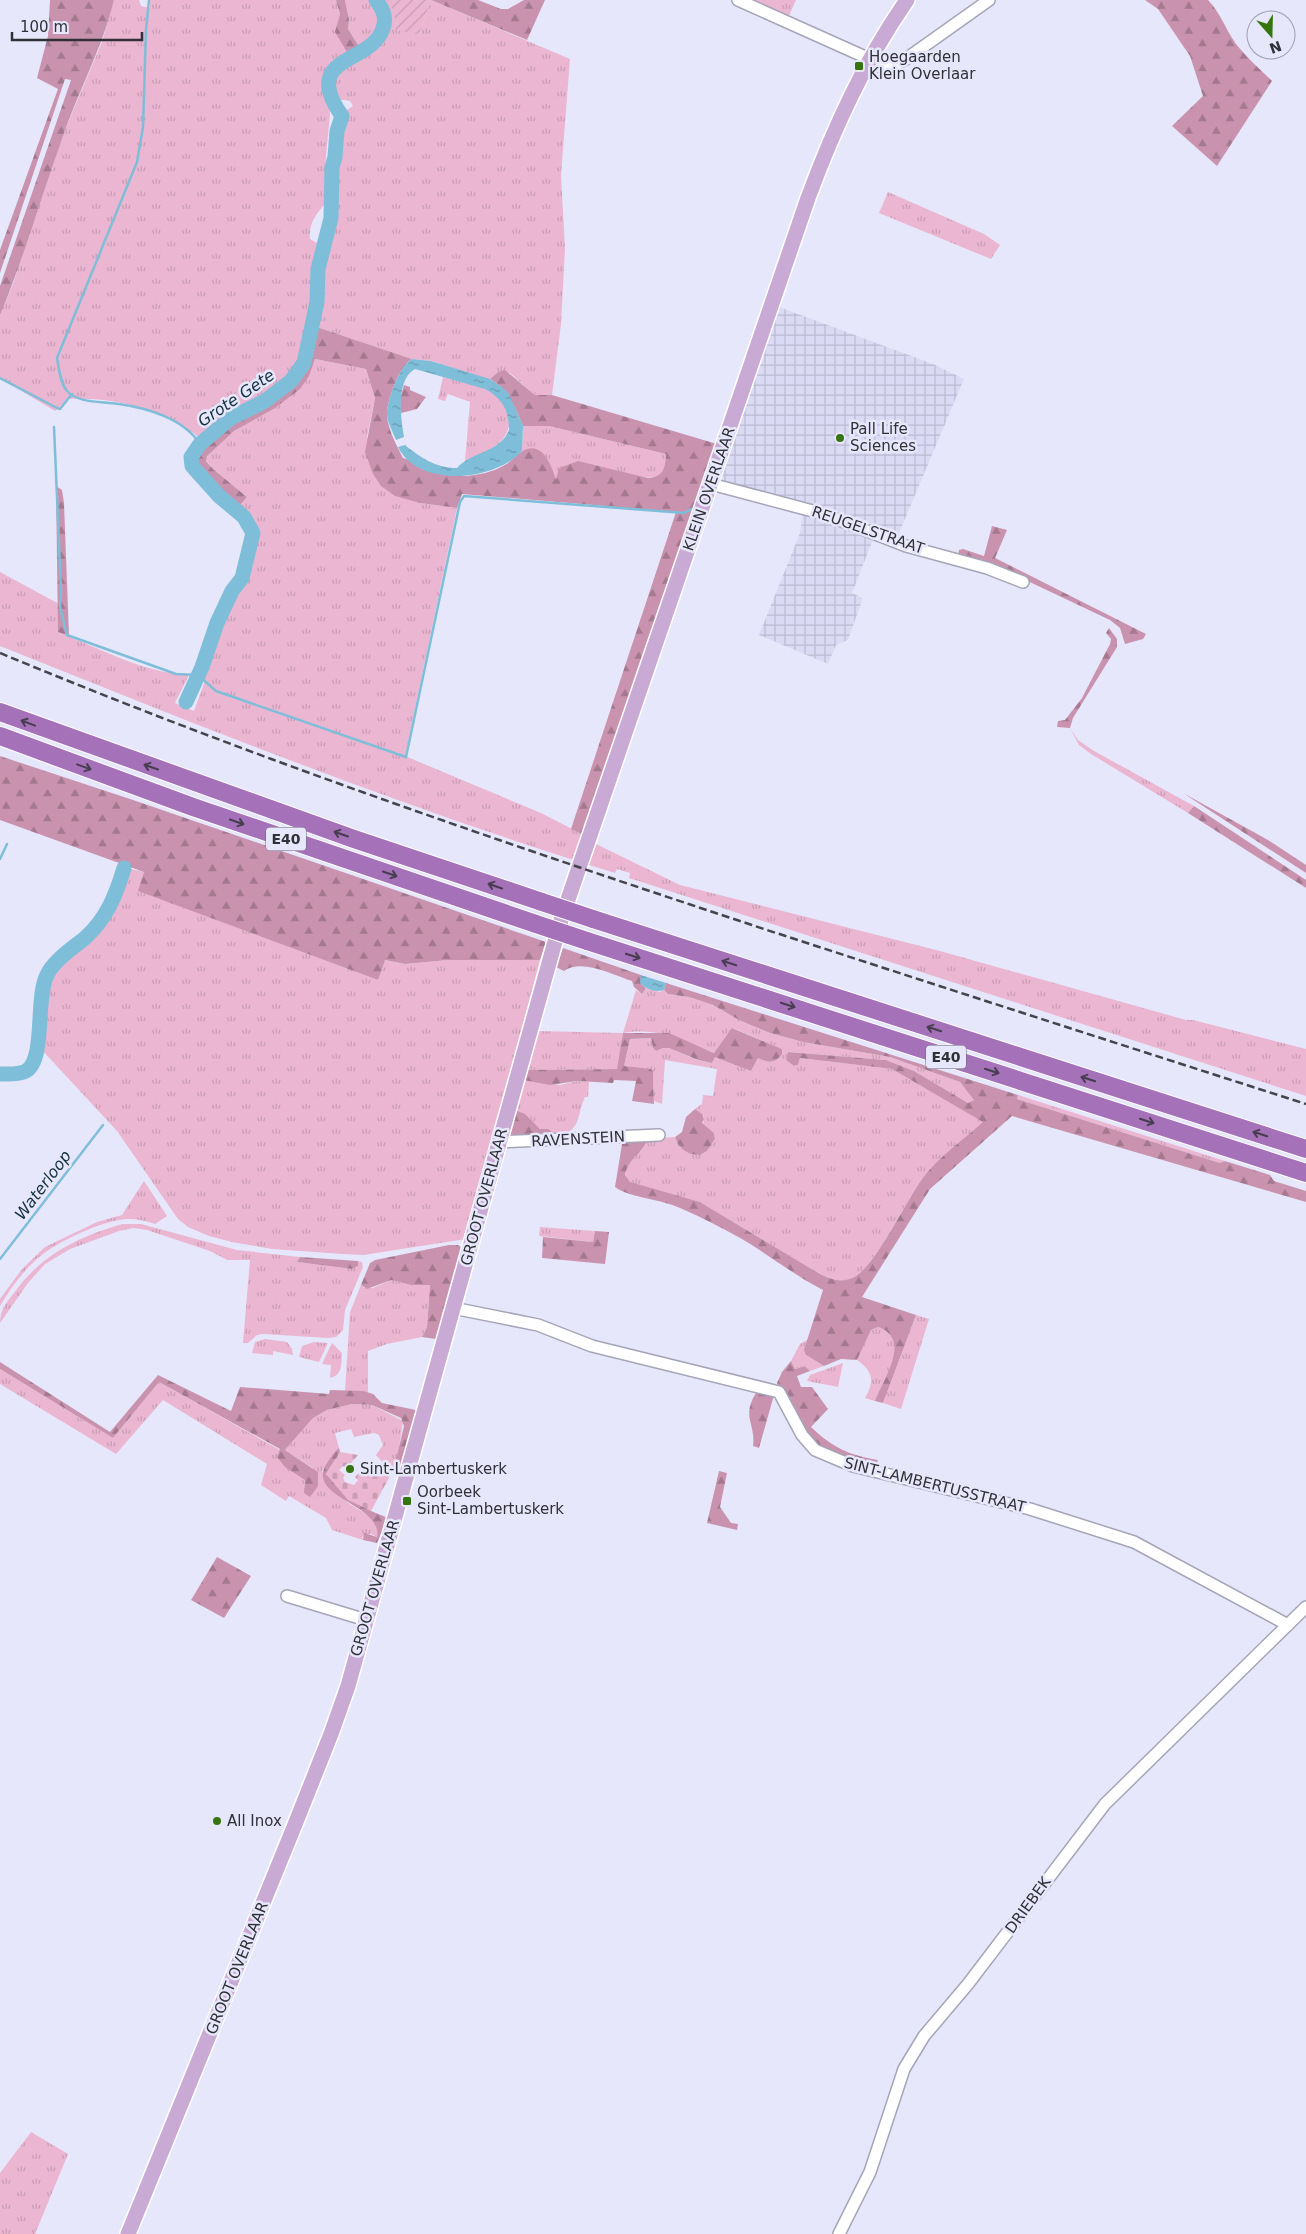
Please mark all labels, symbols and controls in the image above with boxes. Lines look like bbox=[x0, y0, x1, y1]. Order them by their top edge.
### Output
scale bar bbox=[12, 10, 142, 42]
north arrow bbox=[1246, 10, 1296, 60]
text: 100 m bbox=[20, 18, 68, 36]
text: N bbox=[1267, 38, 1284, 57]
place label: Hoegaarden Klein Overlaar bbox=[869, 48, 976, 83]
marker: Hoegaarden Klein Overlaar bbox=[853, 60, 865, 72]
water label: Grote Gete bbox=[194, 365, 278, 431]
place label: Pall Life Sciences bbox=[850, 420, 916, 455]
street label: KLEIN OVERLAAR bbox=[679, 425, 739, 553]
marker: Pall Life Sciences bbox=[834, 432, 846, 444]
street label: REUGELSTRAAT bbox=[809, 502, 927, 558]
one-way arrow bbox=[21, 718, 36, 727]
one-way arrow bbox=[143, 762, 159, 772]
one-way arrow bbox=[75, 763, 91, 772]
one-way arrow bbox=[228, 818, 244, 827]
road number: E40 bbox=[266, 828, 306, 851]
one-way arrow bbox=[334, 829, 350, 838]
one-way arrow bbox=[382, 870, 398, 880]
one-way arrow bbox=[488, 881, 504, 890]
one-way arrow bbox=[625, 951, 641, 961]
one-way arrow bbox=[722, 958, 737, 967]
one-way arrow bbox=[779, 1001, 795, 1011]
one-way arrow bbox=[926, 1024, 942, 1033]
road number: E40 bbox=[926, 1046, 966, 1068]
one-way arrow bbox=[984, 1067, 1000, 1077]
one-way arrow bbox=[1081, 1074, 1097, 1083]
one-way arrow bbox=[1139, 1117, 1155, 1127]
street label: GROOT OVERLAAR bbox=[457, 1126, 511, 1268]
street label: RAVENSTEIN bbox=[531, 1128, 625, 1150]
one-way arrow bbox=[1252, 1129, 1268, 1138]
water label: Waterloop bbox=[11, 1147, 75, 1223]
street label: SINT-LAMBERTUSSTRAAT bbox=[842, 1454, 1028, 1516]
place label: Sint-Lambertuskerk bbox=[360, 1460, 507, 1478]
marker: Sint-Lambertuskerk bbox=[344, 1463, 356, 1475]
place label: Oorbeek Sint-Lambertuskerk bbox=[417, 1483, 564, 1518]
marker: Oorbeek Sint-Lambertuskerk bbox=[401, 1495, 413, 1507]
street label: GROOT OVERLAAR bbox=[347, 1518, 403, 1658]
place label: All Inox bbox=[227, 1812, 282, 1830]
marker: All Inox bbox=[211, 1815, 223, 1827]
street label: DRIEBEK bbox=[1001, 1872, 1055, 1937]
street label: GROOT OVERLAAR bbox=[202, 1899, 272, 2037]

